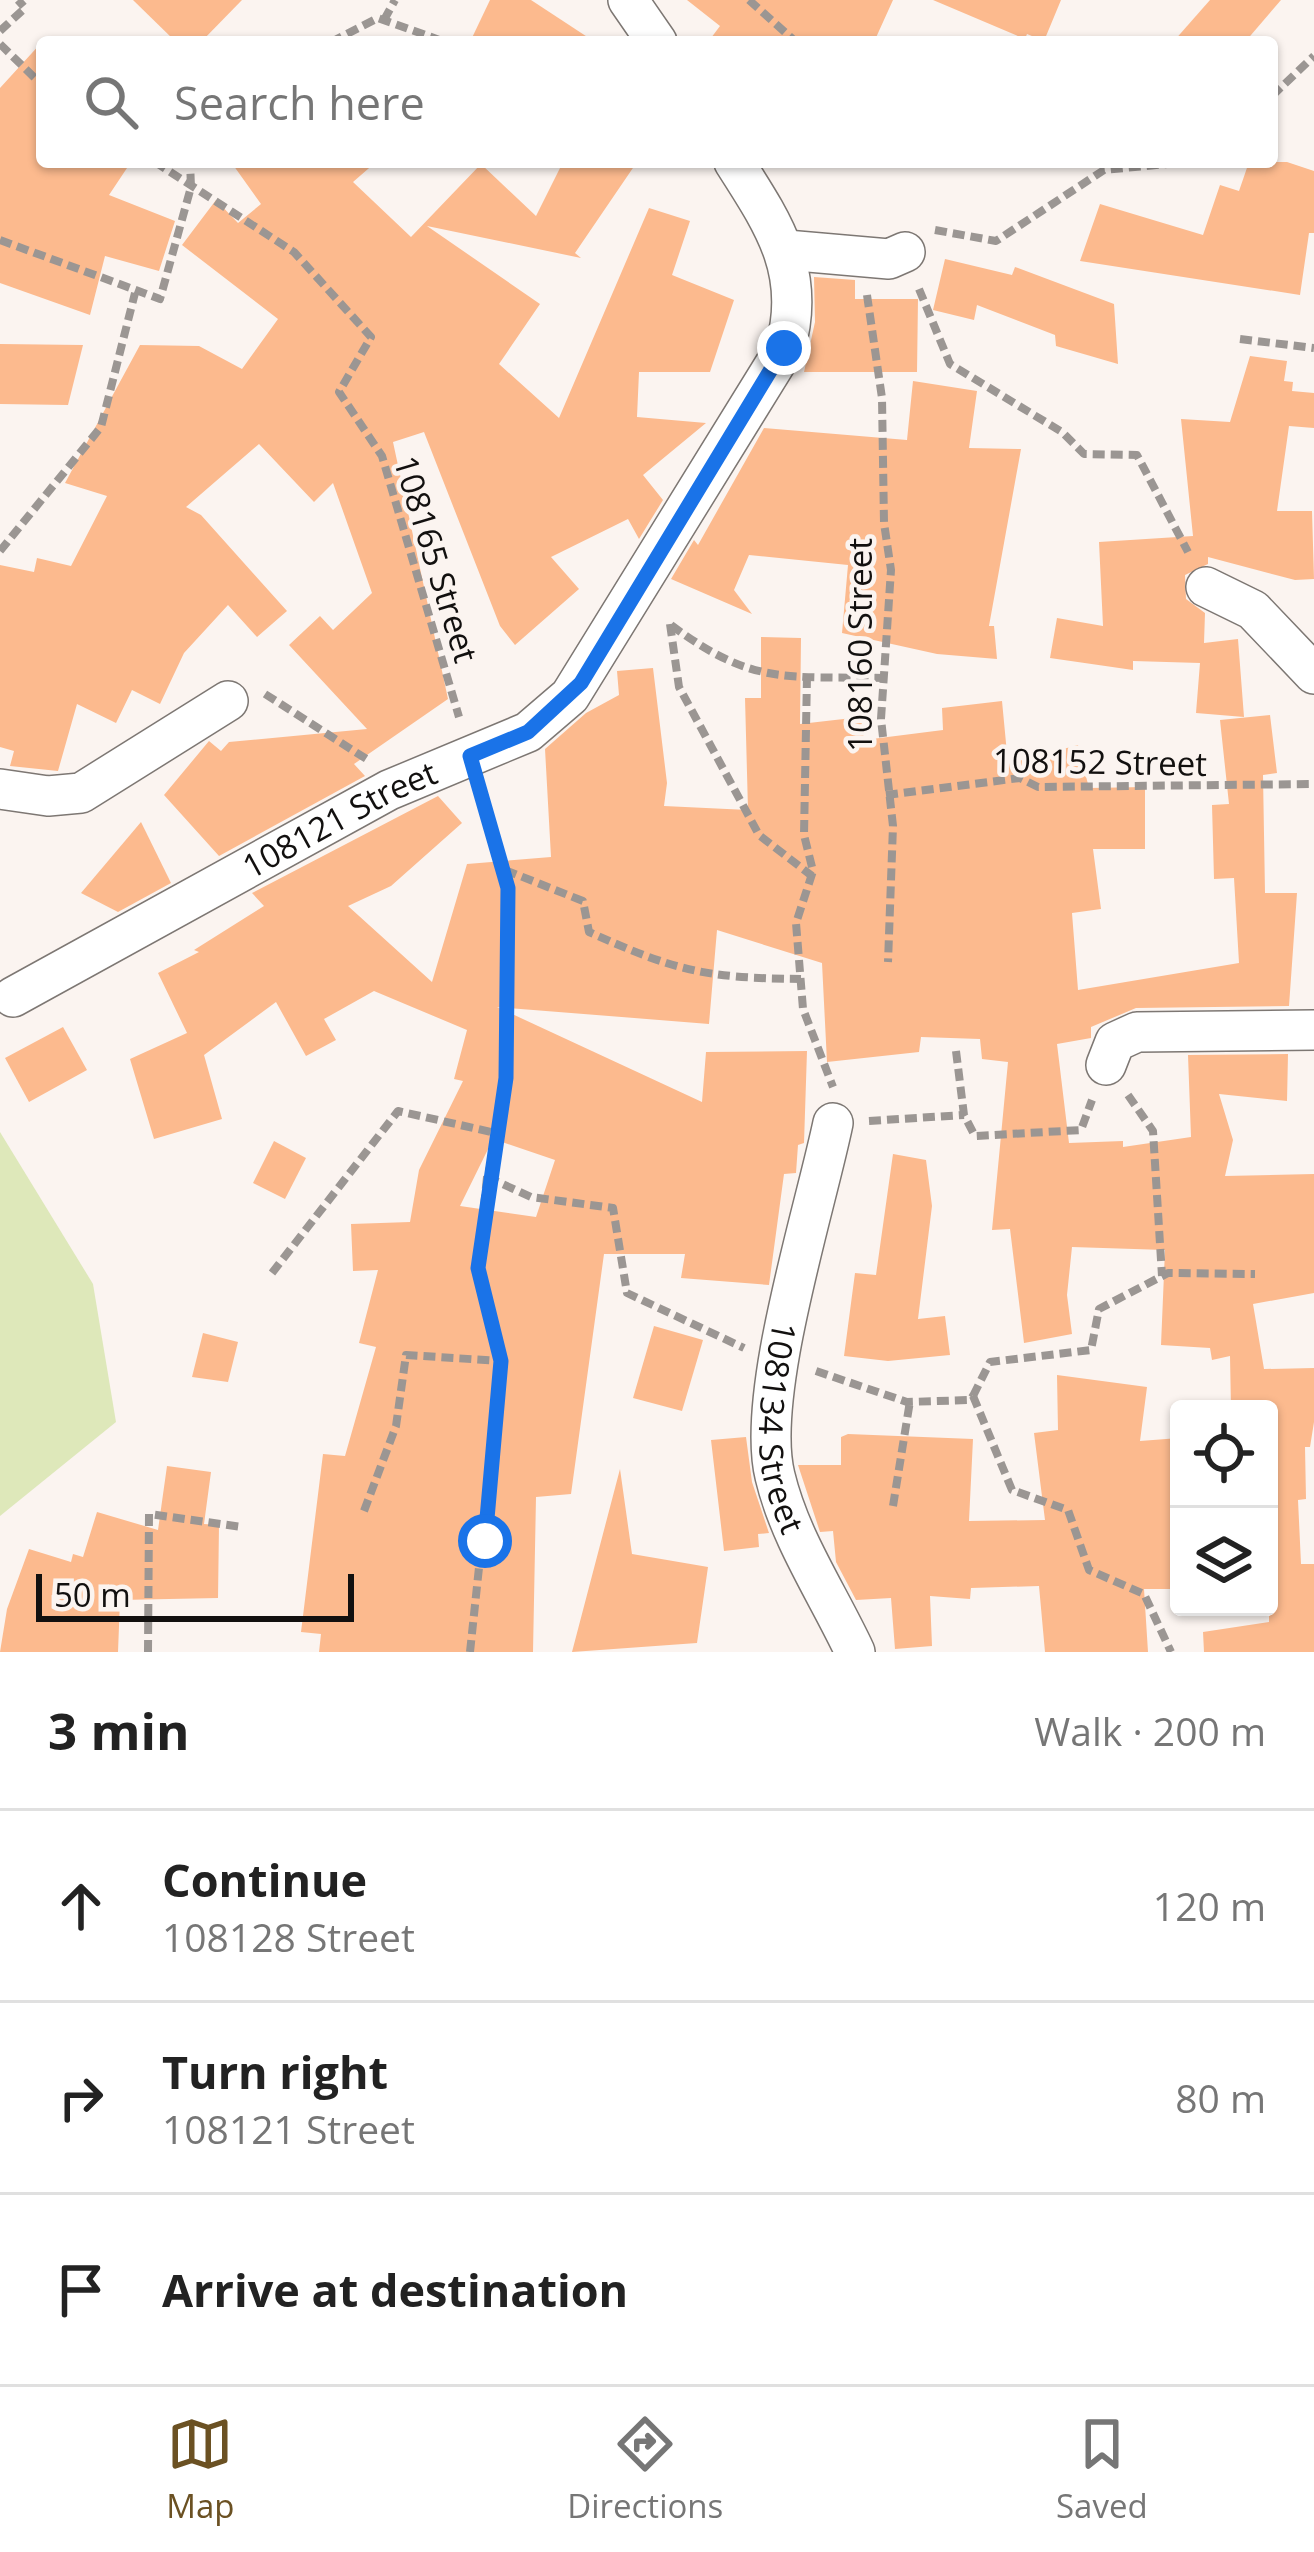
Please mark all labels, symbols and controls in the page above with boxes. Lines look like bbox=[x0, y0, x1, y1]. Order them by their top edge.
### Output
search box bbox=[36, 36, 1278, 168]
icon: search bbox=[78, 69, 144, 135]
text: Search here bbox=[174, 72, 425, 133]
route end bbox=[757, 321, 811, 375]
street label: 108165 Street bbox=[384, 450, 489, 668]
street label: 108160 Street bbox=[837, 538, 882, 752]
street label: 108152 Street bbox=[993, 737, 1207, 786]
street label: 108121 Street bbox=[234, 750, 443, 888]
street label: 108134 Street bbox=[749, 1318, 815, 1540]
map controls bbox=[1170, 1400, 1278, 1616]
button: locate bbox=[1170, 1400, 1278, 1508]
button: layers bbox=[1170, 1508, 1278, 1616]
route start bbox=[458, 1514, 512, 1568]
scale bar bbox=[36, 1568, 354, 1621]
text: 50 m bbox=[54, 1572, 131, 1617]
text: 3 min bbox=[48, 1695, 190, 1765]
text: Walk · 200 m bbox=[1034, 1704, 1266, 1757]
text: Continue bbox=[162, 1849, 367, 1910]
icon: ahead bbox=[48, 1873, 114, 1939]
text: 120 m bbox=[1153, 1879, 1266, 1932]
text: 108128 Street bbox=[162, 1910, 415, 1963]
text: Turn right bbox=[162, 2041, 388, 2102]
icon: right bbox=[48, 2065, 114, 2131]
text: 80 m bbox=[1175, 2071, 1266, 2124]
text: 108121 Street bbox=[162, 2102, 415, 2155]
icon: arrive bbox=[48, 2257, 114, 2323]
text: Arrive at destination bbox=[162, 2259, 628, 2320]
tab: Map bbox=[166, 2411, 235, 2528]
tab: Directions bbox=[567, 2411, 723, 2528]
tab: Saved bbox=[1056, 2411, 1148, 2528]

